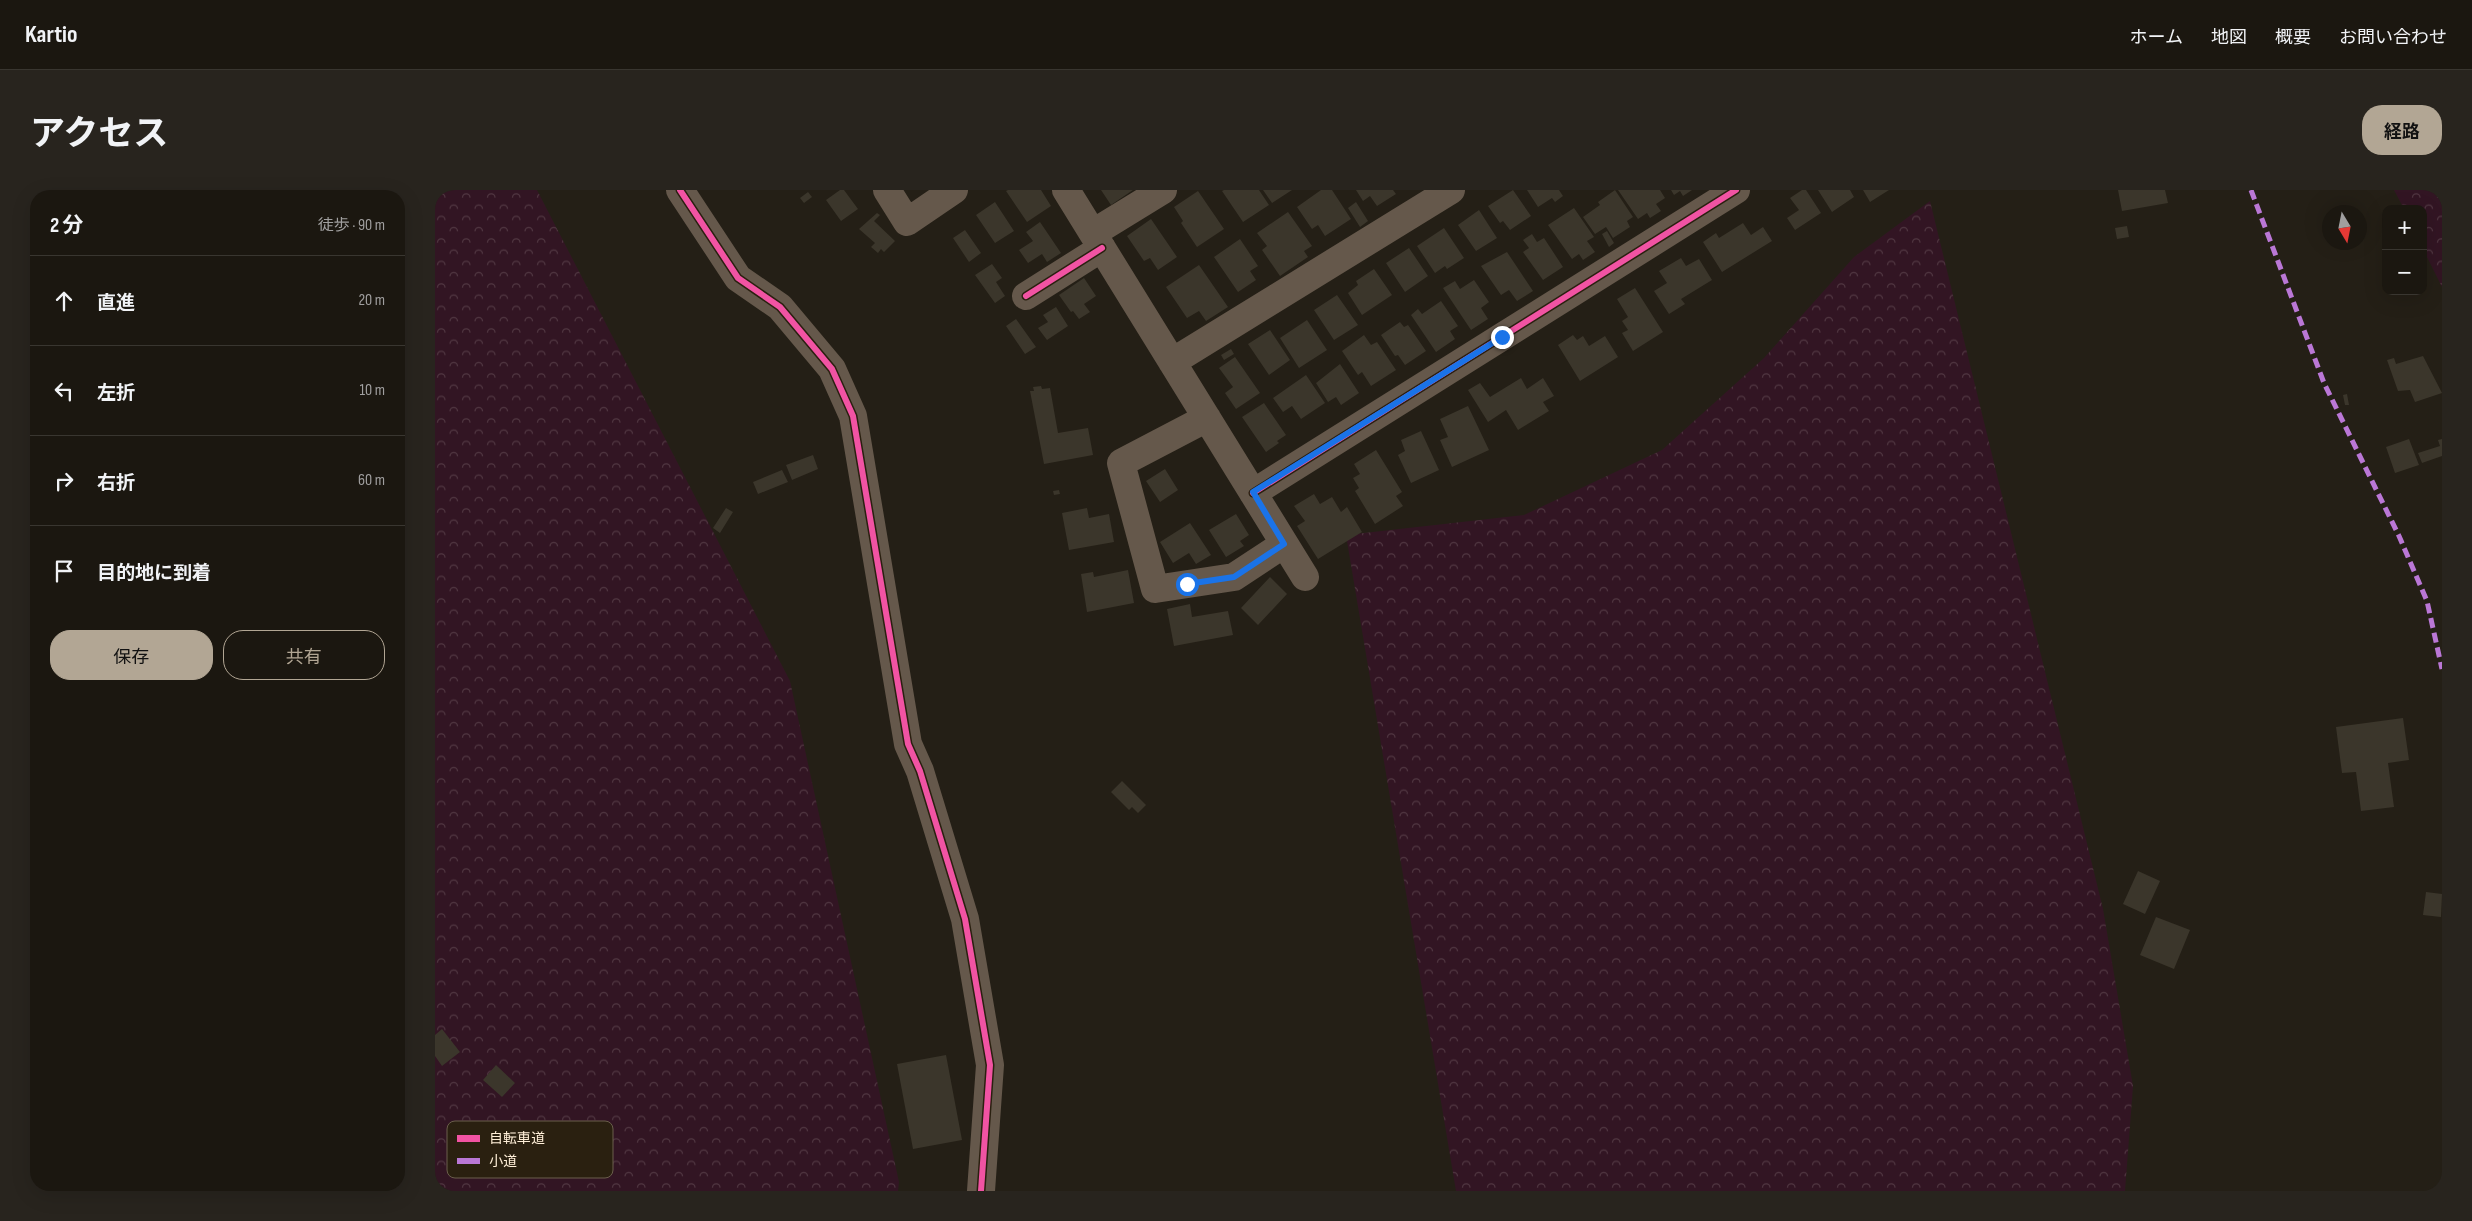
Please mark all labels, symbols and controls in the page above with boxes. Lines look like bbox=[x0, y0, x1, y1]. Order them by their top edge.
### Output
text: Kartio bbox=[25, 20, 77, 49]
text: ホーム bbox=[2130, 27, 2183, 48]
text: 地図 bbox=[2211, 27, 2247, 48]
text: 概要 bbox=[2275, 27, 2311, 48]
text: お問い合わせ bbox=[2339, 27, 2447, 48]
button: 経路 bbox=[2362, 105, 2442, 155]
text: アクセス bbox=[30, 113, 168, 156]
north arrow bbox=[2322, 205, 2367, 250]
map controls bbox=[2382, 205, 2427, 295]
button: + bbox=[2382, 205, 2427, 250]
text: 2 分 bbox=[50, 213, 83, 238]
text: 徒歩 · 90 m bbox=[318, 216, 385, 235]
button: − bbox=[2382, 250, 2427, 295]
icon: ahead bbox=[50, 287, 78, 315]
text: 20 m bbox=[358, 291, 385, 310]
text: 直進 bbox=[97, 292, 135, 315]
route end bbox=[1491, 326, 1514, 349]
icon: left bbox=[50, 377, 78, 405]
text: 10 m bbox=[359, 381, 385, 400]
text: 左折 bbox=[97, 382, 135, 405]
icon: right bbox=[50, 467, 78, 495]
text: 60 m bbox=[358, 471, 385, 490]
text: 右折 bbox=[97, 472, 135, 495]
icon: arrive bbox=[50, 557, 78, 585]
text: 目的地に到着 bbox=[97, 562, 211, 585]
route start bbox=[1176, 573, 1199, 596]
button: 保存 bbox=[50, 630, 213, 680]
button: 共有 bbox=[223, 630, 385, 680]
legend bbox=[447, 1121, 613, 1178]
text: 自転車道 bbox=[489, 1130, 545, 1147]
text: 小道 bbox=[489, 1153, 517, 1170]

